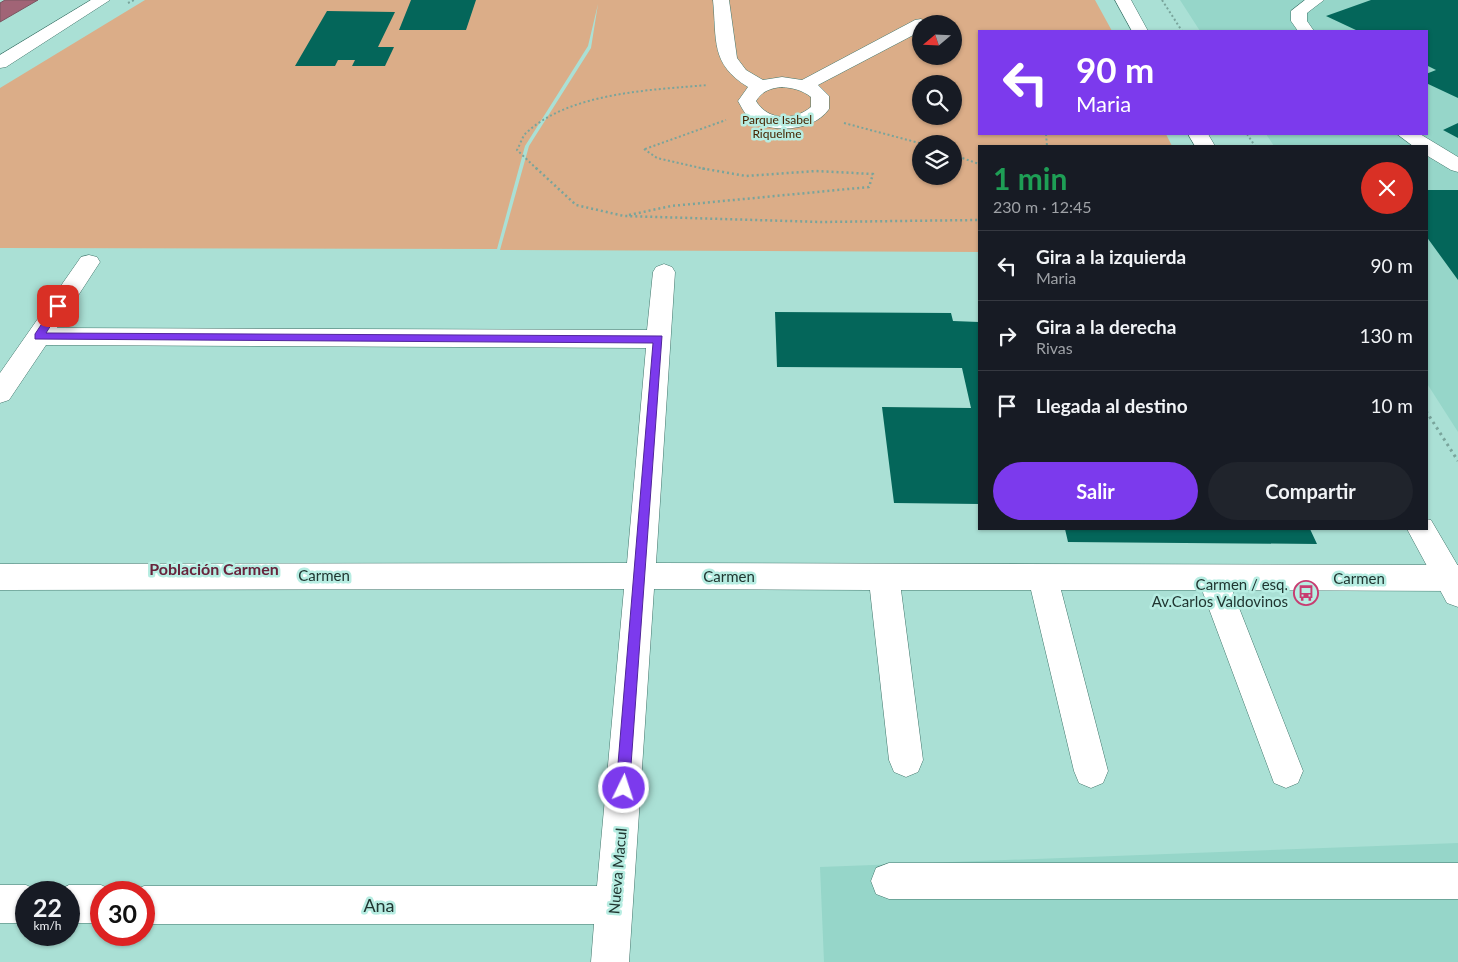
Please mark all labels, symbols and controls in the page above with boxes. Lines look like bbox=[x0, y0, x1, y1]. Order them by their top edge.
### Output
north arrow bbox=[912, 15, 962, 65]
map controls bbox=[912, 15, 962, 185]
text: 90 m bbox=[1076, 48, 1154, 90]
icon: left bbox=[993, 50, 1058, 115]
button: search bbox=[912, 75, 962, 125]
text: Maria bbox=[1076, 90, 1131, 117]
park label: Parque Isabel Riquelme bbox=[742, 112, 812, 141]
button: layers bbox=[912, 135, 962, 185]
text: 1 min bbox=[993, 160, 1067, 196]
button: close bbox=[1361, 162, 1413, 214]
text: 230 m · 12:45 bbox=[993, 197, 1092, 216]
text: Gira a la izquierda bbox=[1036, 245, 1186, 268]
icon: left bbox=[993, 252, 1021, 280]
text: 90 m bbox=[1370, 254, 1413, 277]
text: Maria bbox=[1036, 268, 1076, 287]
pin bbox=[37, 285, 79, 327]
icon: arrive bbox=[44, 292, 72, 320]
text: Gira a la derecha bbox=[1036, 315, 1176, 338]
icon: right bbox=[993, 322, 1021, 350]
text: 130 m bbox=[1359, 324, 1413, 347]
text: Rivas bbox=[1036, 338, 1073, 357]
icon: arrive bbox=[993, 392, 1021, 420]
text: Llegada al destino bbox=[1036, 394, 1188, 417]
text: 10 m bbox=[1370, 394, 1413, 417]
button: Salir bbox=[993, 462, 1198, 520]
button: Compartir bbox=[1208, 462, 1413, 520]
district label: Población Carmen bbox=[149, 559, 279, 578]
street label: Carmen bbox=[298, 566, 350, 584]
street label: Carmen bbox=[703, 567, 755, 585]
street label: Carmen bbox=[1333, 569, 1385, 587]
place label: Carmen / esq. Av.Carlos Valdovinos bbox=[1152, 575, 1288, 610]
bus stop icon: Carmen / esq. Av.Carlos Valdovinos bbox=[1293, 580, 1319, 606]
position arrow bbox=[597, 761, 649, 813]
street label: Nueva Macul bbox=[604, 827, 630, 915]
speed limit sign: 30 bbox=[90, 881, 155, 946]
text: 22 bbox=[33, 892, 62, 922]
street label: Ana bbox=[363, 894, 395, 916]
text: km/h bbox=[33, 918, 62, 933]

